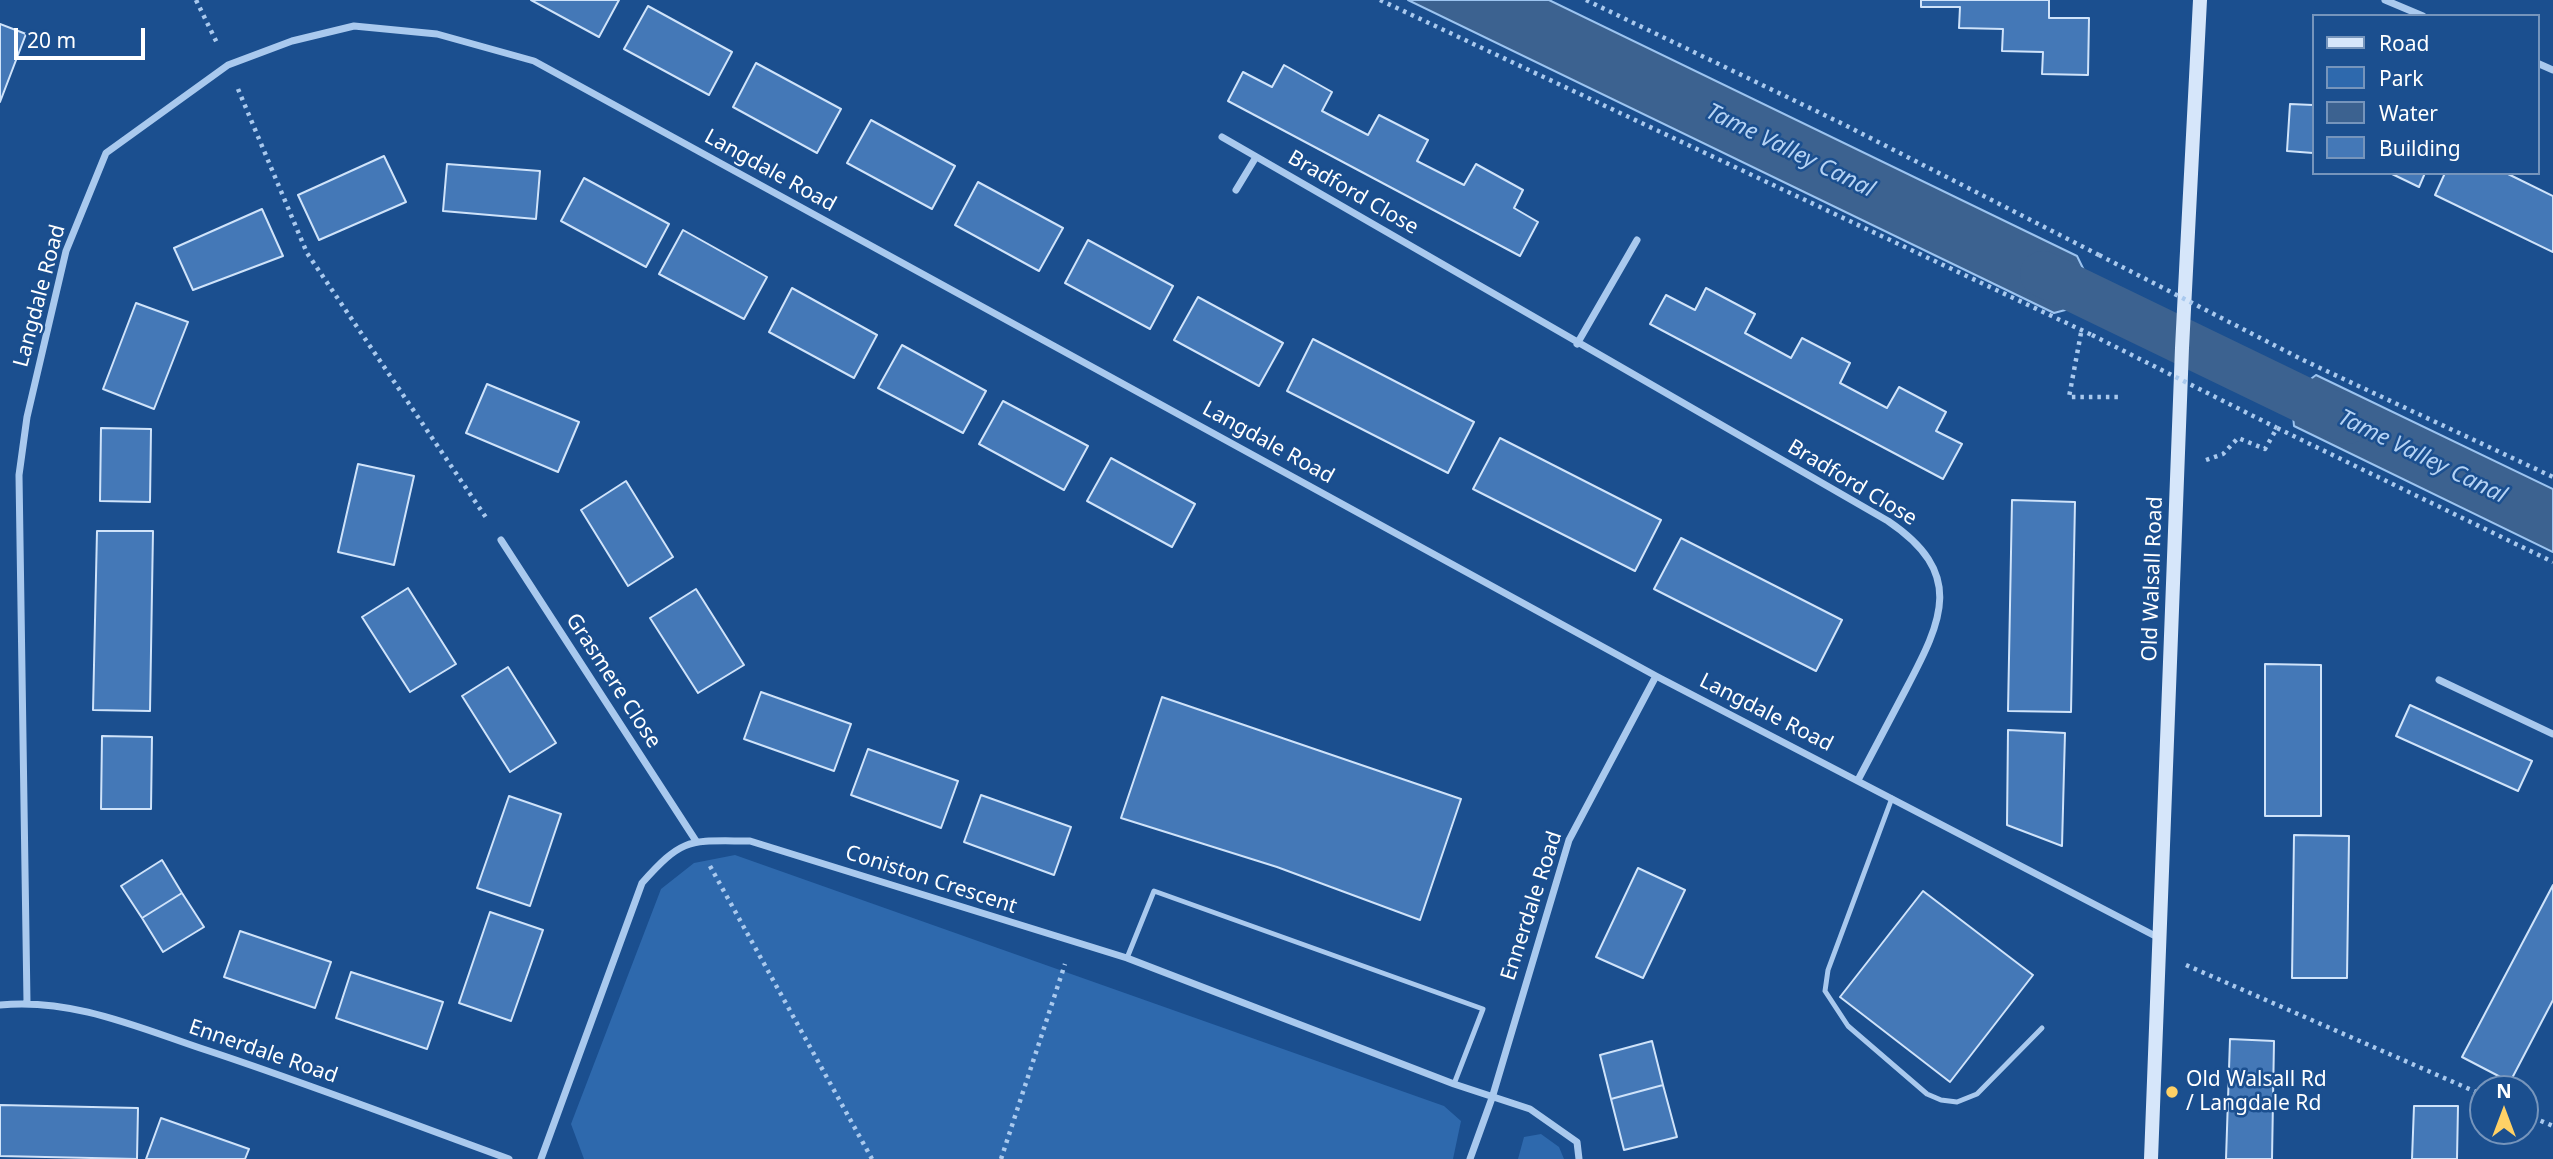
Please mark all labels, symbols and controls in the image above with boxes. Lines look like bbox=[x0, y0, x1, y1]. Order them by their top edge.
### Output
scale bar bbox=[18, 14, 149, 58]
legend bbox=[2312, 14, 2539, 175]
text: 20 m bbox=[27, 26, 76, 54]
text: Road bbox=[2379, 29, 2429, 57]
text: Park bbox=[2379, 64, 2423, 92]
water label: Tame Valley Canal bbox=[1701, 98, 1879, 204]
text: Water bbox=[2379, 99, 2438, 127]
street label: Langdale Road bbox=[700, 124, 840, 218]
text: Building bbox=[2379, 134, 2461, 162]
street label: Bradford Close bbox=[1283, 145, 1423, 241]
street label: Langdale Road bbox=[9, 222, 71, 370]
street label: Langdale Road bbox=[1198, 396, 1338, 490]
water label: Tame Valley Canal bbox=[2333, 404, 2511, 510]
street label: Bradford Close bbox=[1783, 434, 1921, 532]
street label: Old Walsall Road bbox=[2138, 496, 2168, 662]
street label: Grasmere Close bbox=[560, 609, 666, 753]
street label: Langdale Road bbox=[1695, 669, 1837, 757]
street label: Ennerdale Road bbox=[1496, 828, 1568, 984]
street label: Coniston Crescent bbox=[842, 840, 1020, 920]
street label: Ennerdale Road bbox=[185, 1015, 341, 1089]
place label: Old Walsall Rd / Langdale Rd bbox=[2186, 1067, 2327, 1117]
north arrow bbox=[2469, 1075, 2539, 1145]
text: N bbox=[2496, 1078, 2512, 1104]
marker: Old Walsall Rd / Langdale Rd bbox=[2164, 1084, 2180, 1100]

